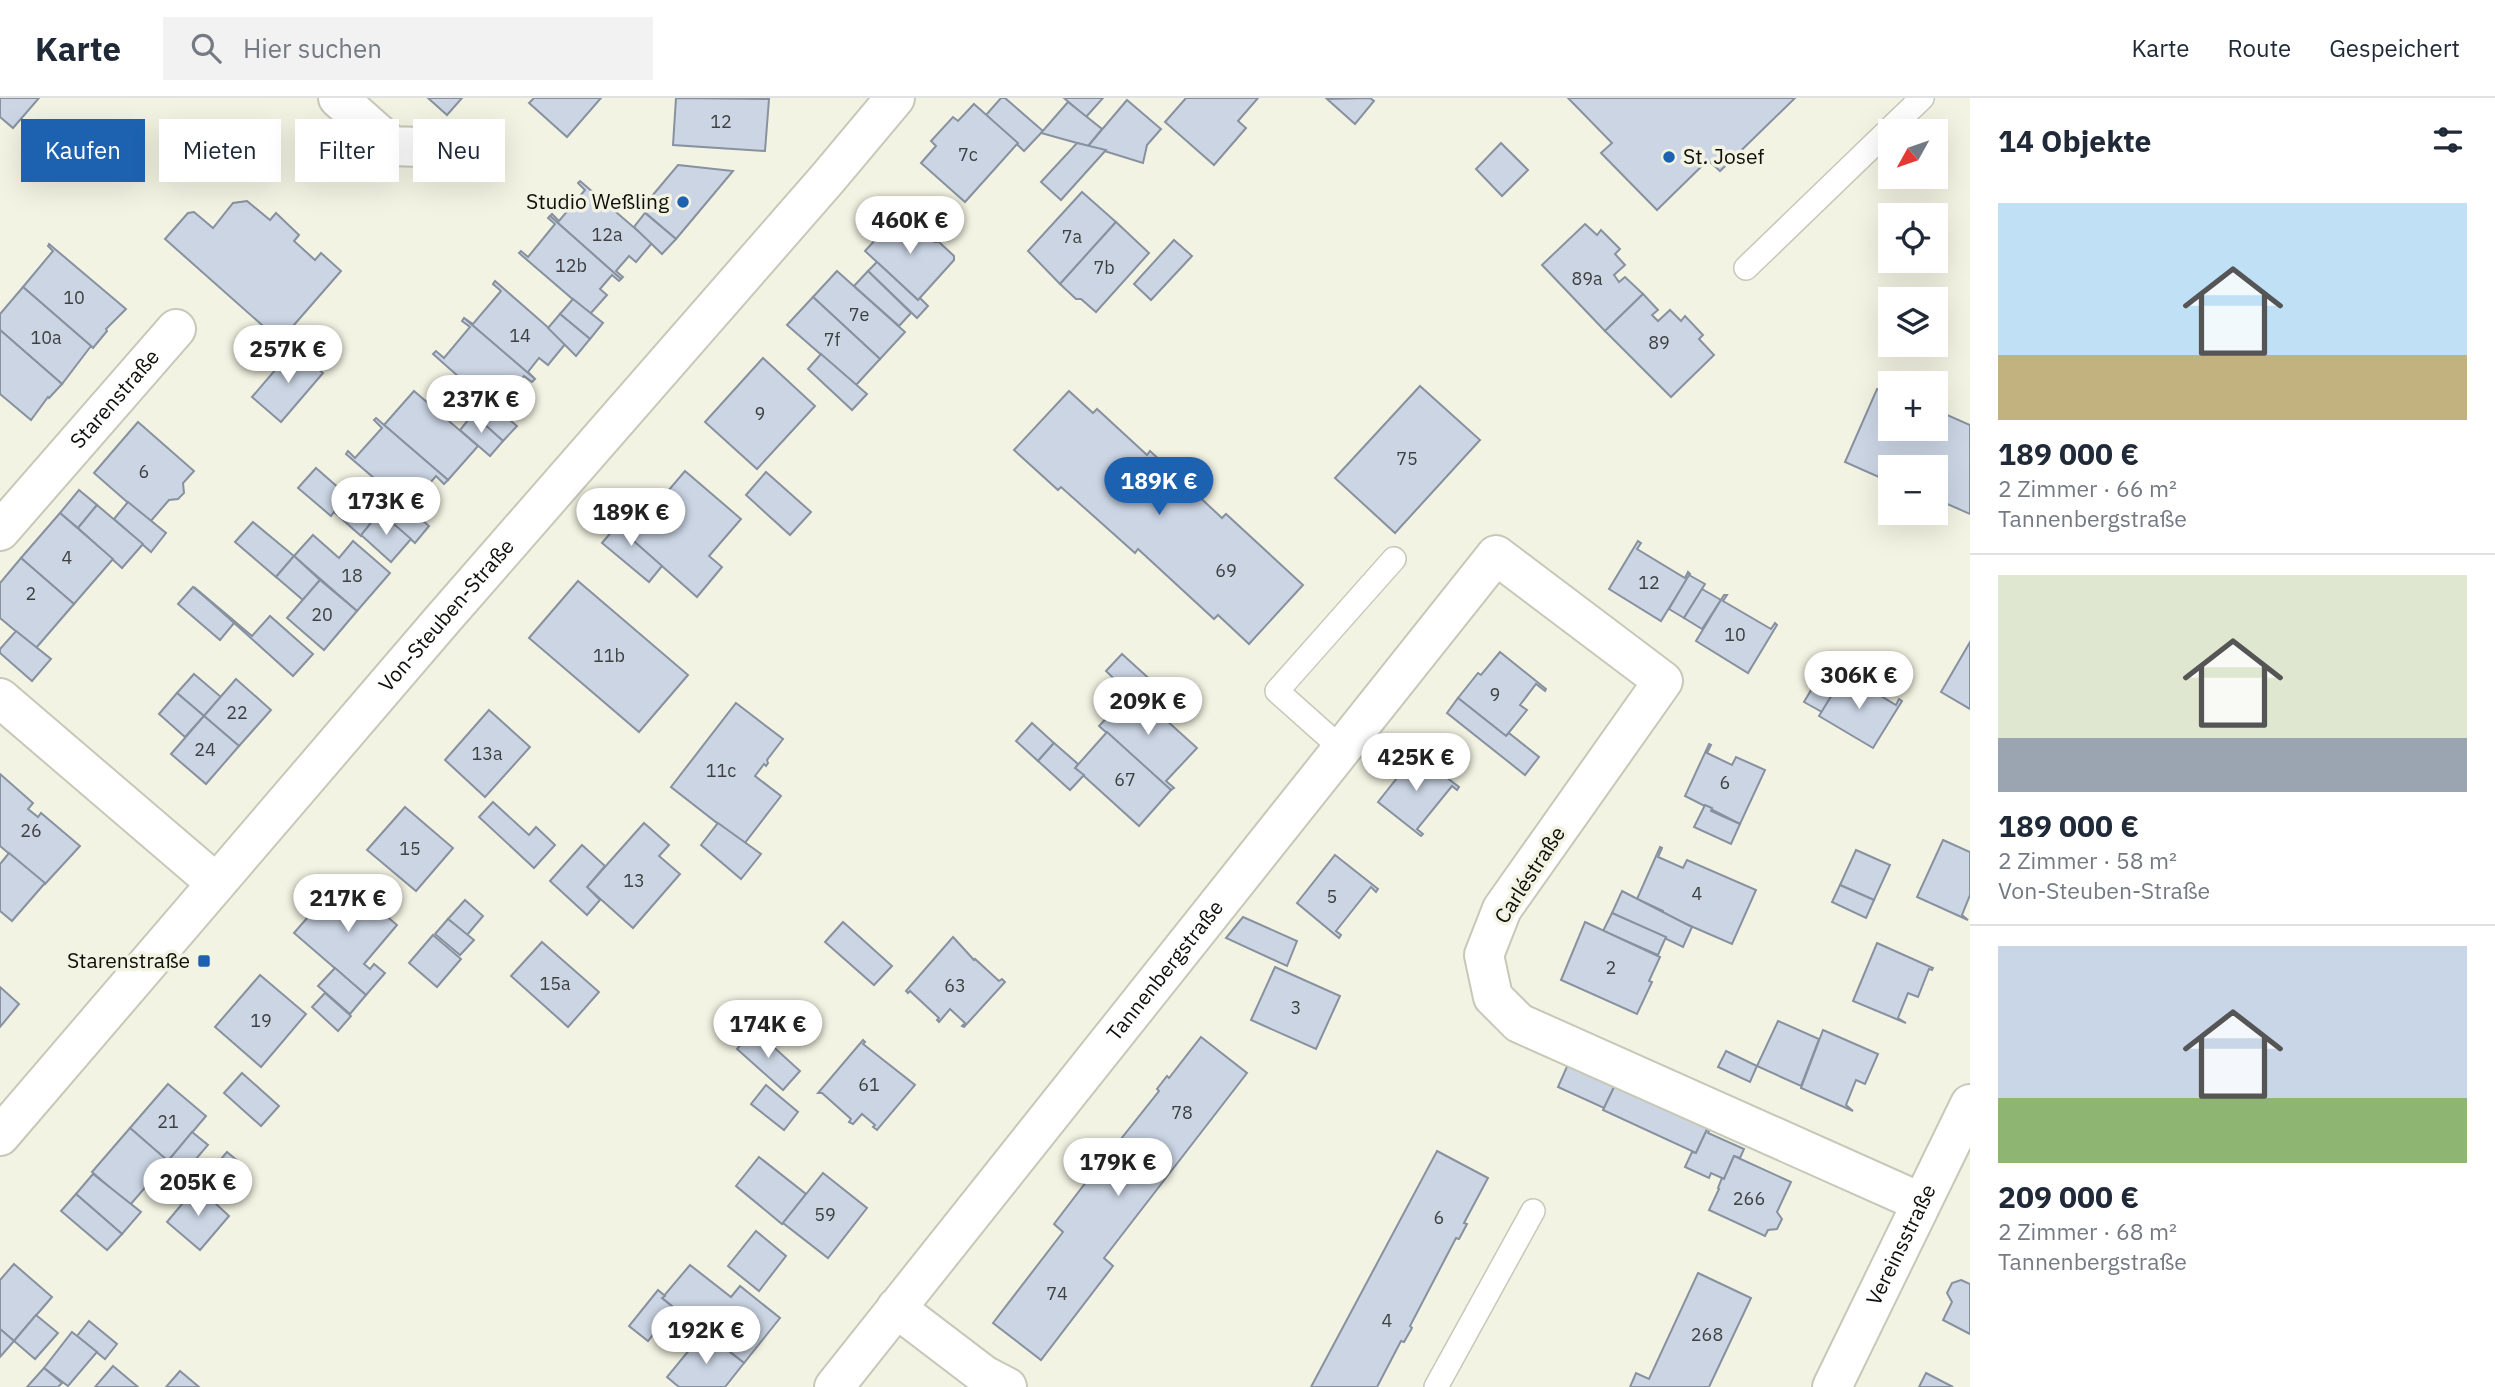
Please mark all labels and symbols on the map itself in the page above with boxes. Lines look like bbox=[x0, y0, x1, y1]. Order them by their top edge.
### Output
house number: 12 bbox=[710, 110, 732, 133]
north arrow bbox=[1878, 119, 1948, 189]
place label: St. Josef bbox=[1683, 142, 1764, 170]
house number: 7c bbox=[958, 143, 978, 166]
marker: St. Josef bbox=[1661, 149, 1677, 165]
place label: Studio Weßling bbox=[526, 187, 669, 215]
marker: Studio Weßling bbox=[675, 194, 691, 210]
pin: 460K € bbox=[853, 197, 967, 256]
house number: 12a bbox=[591, 223, 623, 246]
house number: 7a bbox=[1062, 225, 1083, 248]
house number: 12b bbox=[555, 254, 587, 277]
house number: 7b bbox=[1093, 256, 1115, 279]
house number: 89a bbox=[1571, 267, 1603, 290]
house number: 10 bbox=[63, 286, 85, 309]
house number: 7e bbox=[849, 303, 869, 326]
house number: 14 bbox=[509, 324, 531, 347]
house number: 10a bbox=[30, 326, 62, 349]
pin: 257K € bbox=[231, 326, 345, 385]
house number: 7f bbox=[824, 328, 840, 351]
house number: 89 bbox=[1648, 331, 1670, 354]
street label: Starenstraße bbox=[63, 343, 165, 454]
pin: 237K € bbox=[424, 376, 538, 435]
house number: 9 bbox=[755, 402, 765, 425]
house number: 75 bbox=[1396, 447, 1418, 470]
pin: 189K € bbox=[1102, 458, 1216, 517]
house number: 6 bbox=[139, 460, 149, 483]
pin: 173K € bbox=[329, 478, 443, 537]
pin: 189K € bbox=[574, 489, 688, 548]
street label: Von-Steuben-Straße bbox=[372, 532, 520, 697]
house number: 4 bbox=[62, 546, 73, 569]
house number: 69 bbox=[1215, 559, 1237, 582]
house number: 18 bbox=[341, 564, 363, 587]
house number: 12 bbox=[1638, 571, 1660, 594]
house number: 2 bbox=[26, 582, 36, 605]
house number: 20 bbox=[311, 603, 333, 626]
house number: 10 bbox=[1724, 623, 1746, 646]
house number: 11b bbox=[593, 644, 625, 667]
pin: 306K € bbox=[1802, 652, 1916, 711]
pin: 209K € bbox=[1091, 678, 1205, 737]
house number: 9 bbox=[1490, 683, 1500, 706]
house number: 22 bbox=[226, 701, 248, 724]
pin: 425K € bbox=[1359, 734, 1473, 793]
house number: 24 bbox=[194, 738, 216, 761]
house number: 13a bbox=[471, 742, 503, 765]
house number: 11c bbox=[706, 759, 736, 782]
house number: 67 bbox=[1114, 768, 1136, 791]
house number: 6 bbox=[1720, 771, 1730, 794]
house number: 26 bbox=[20, 819, 42, 842]
street label: Carléstraße bbox=[1487, 821, 1571, 928]
house number: 15 bbox=[399, 837, 421, 860]
house number: 13 bbox=[623, 869, 645, 892]
pin: 217K € bbox=[291, 874, 405, 934]
house number: 4 bbox=[1692, 882, 1703, 905]
house number: 5 bbox=[1327, 885, 1337, 908]
street label: Tannenbergstraße bbox=[1100, 894, 1229, 1046]
place label: Starenstraße bbox=[67, 946, 190, 974]
marker: Starenstraße bbox=[196, 953, 212, 969]
house number: 2 bbox=[1606, 956, 1616, 979]
house number: 15a bbox=[539, 972, 571, 995]
house number: 63 bbox=[944, 974, 966, 997]
house number: 3 bbox=[1291, 996, 1301, 1019]
pin: 174K € bbox=[711, 1000, 825, 1060]
house number: 19 bbox=[250, 1009, 272, 1032]
house number: 61 bbox=[858, 1073, 880, 1096]
house number: 78 bbox=[1171, 1101, 1193, 1124]
house number: 21 bbox=[157, 1110, 179, 1133]
pin: 179K € bbox=[1061, 1138, 1175, 1198]
pin: 205K € bbox=[141, 1158, 255, 1218]
street label: Vereinsstraße bbox=[1859, 1179, 1942, 1310]
house number: 266 bbox=[1733, 1187, 1765, 1210]
house number: 59 bbox=[814, 1203, 836, 1226]
house number: 6 bbox=[1434, 1206, 1444, 1229]
house number: 74 bbox=[1046, 1282, 1068, 1305]
pin: 192K € bbox=[649, 1306, 763, 1366]
house number: 4 bbox=[1382, 1309, 1393, 1332]
house number: 268 bbox=[1691, 1323, 1723, 1346]

